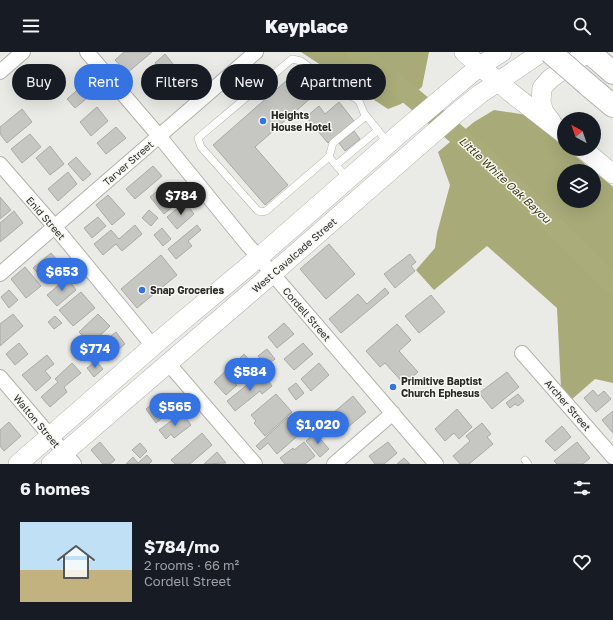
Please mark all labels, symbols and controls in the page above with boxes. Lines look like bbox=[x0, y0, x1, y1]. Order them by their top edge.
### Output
icon: menu bbox=[20, 15, 42, 37]
text: Keyplace bbox=[265, 15, 348, 37]
icon: search bbox=[571, 15, 593, 37]
chip: Buy bbox=[12, 64, 66, 100]
chip: Rent bbox=[74, 64, 133, 100]
chip: Filters bbox=[141, 64, 212, 100]
chip: New bbox=[220, 64, 278, 100]
chip: Apartment bbox=[286, 64, 386, 100]
place label: Heights House Hotel bbox=[271, 109, 332, 133]
north arrow bbox=[557, 112, 601, 156]
map controls bbox=[557, 112, 601, 208]
marker: Heights House Hotel bbox=[258, 116, 268, 126]
water label: Little White Oak Bayou bbox=[456, 134, 555, 227]
street label: Tarver Street bbox=[101, 138, 155, 188]
button: layers bbox=[557, 164, 601, 208]
pin: $784 bbox=[157, 182, 205, 216]
text: $784 bbox=[165, 187, 197, 203]
street label: Enid Street bbox=[24, 194, 68, 242]
street label: West Cavalcade Street bbox=[249, 215, 339, 295]
pin: $653 bbox=[38, 258, 86, 292]
text: $653 bbox=[46, 263, 78, 279]
place label: Snap Groceries bbox=[150, 284, 224, 296]
marker: Snap Groceries bbox=[137, 285, 147, 295]
street label: Cordell Street bbox=[280, 285, 334, 343]
pin: $774 bbox=[71, 335, 119, 369]
text: $774 bbox=[79, 340, 111, 356]
pin: $584 bbox=[226, 358, 274, 392]
text: $584 bbox=[233, 363, 267, 379]
place label: Primitive Baptist Church Ephesus bbox=[401, 375, 482, 399]
street label: Archer Street bbox=[543, 377, 593, 433]
marker: Primitive Baptist Church Ephesus bbox=[388, 382, 398, 392]
street label: Walton Street bbox=[11, 392, 63, 450]
pin: $565 bbox=[151, 393, 199, 427]
text: $565 bbox=[159, 398, 191, 414]
pin: $1,020 bbox=[285, 411, 351, 445]
text: $1,020 bbox=[296, 416, 340, 432]
icon: filters bbox=[571, 477, 593, 499]
text: 6 homes bbox=[20, 478, 90, 499]
text: $784/mo bbox=[144, 536, 219, 557]
icon: home bbox=[52, 538, 100, 586]
icon: heart bbox=[571, 551, 593, 573]
text: 2 rooms · 66 m² bbox=[144, 557, 239, 573]
text: Cordell Street bbox=[144, 573, 231, 589]

